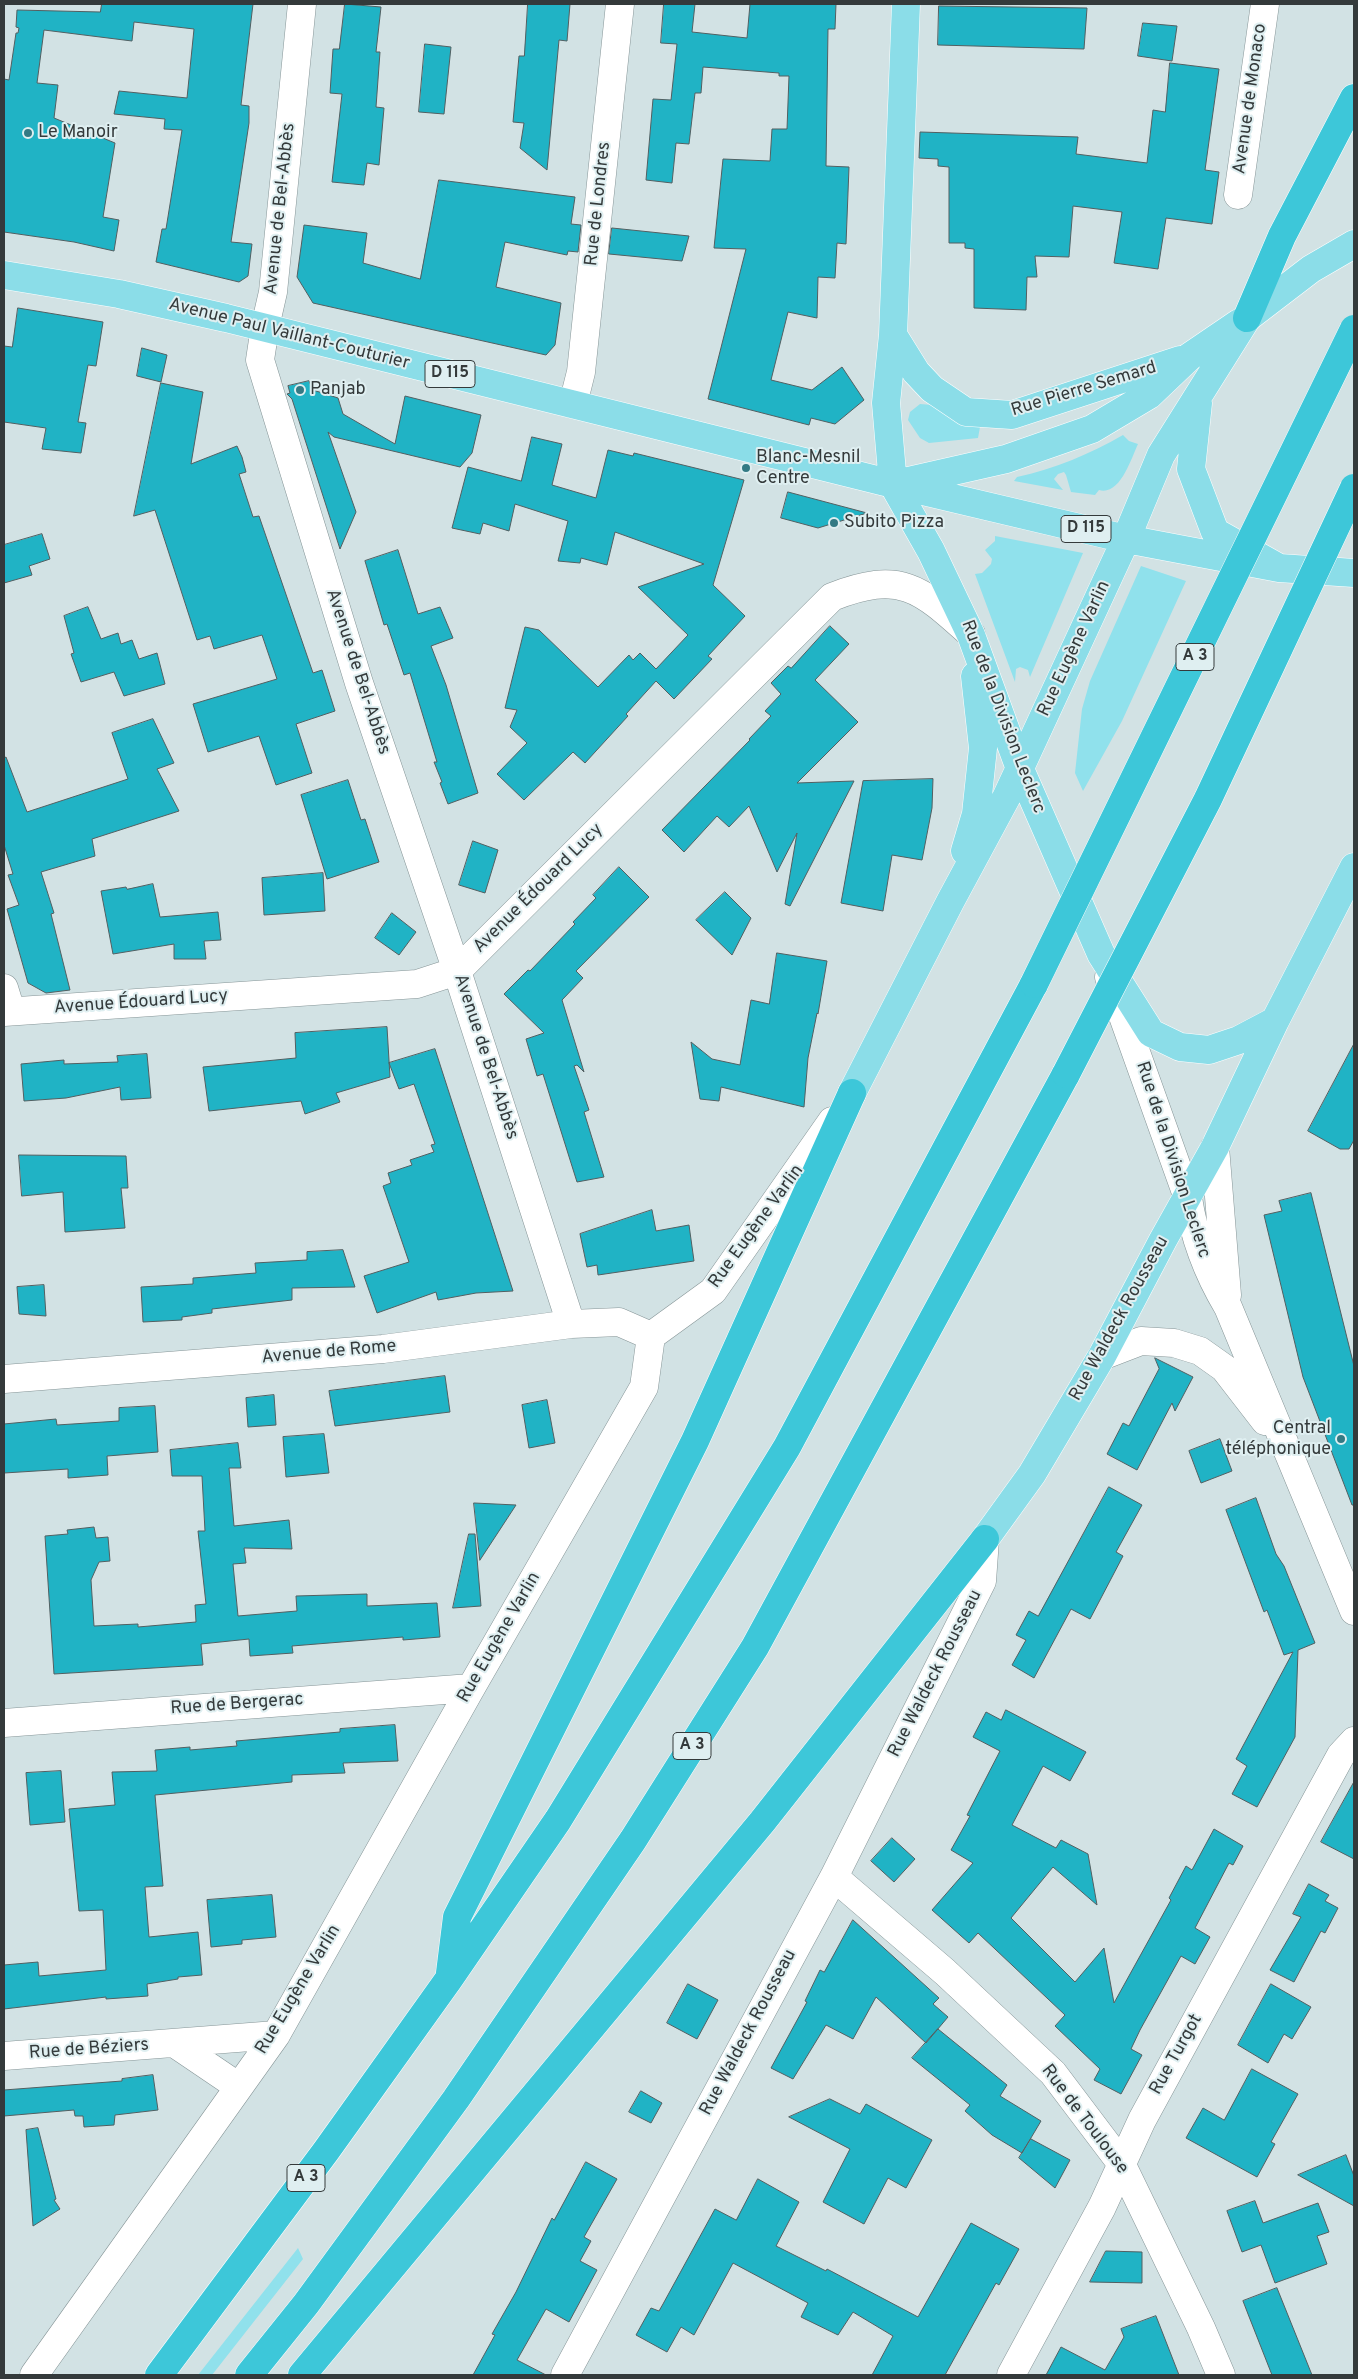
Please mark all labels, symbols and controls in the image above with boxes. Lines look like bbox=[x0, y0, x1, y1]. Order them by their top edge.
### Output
street label: Avenue de Monaco bbox=[1230, 22, 1272, 176]
place label: Le Manoir bbox=[38, 122, 118, 144]
street label: Avenue de Bel-Abbès bbox=[261, 122, 301, 296]
marker: Le Manoir bbox=[22, 127, 34, 139]
street label: Rue de Londres bbox=[582, 141, 616, 267]
street label: Avenue Paul Vaillant-Couturier bbox=[166, 295, 412, 375]
street label: Rue Pierre Semard bbox=[1009, 358, 1159, 422]
road number: D 115 bbox=[425, 360, 475, 388]
place label: Panjab bbox=[310, 379, 366, 401]
marker: Panjab bbox=[294, 384, 306, 396]
place label: Blanc-Mesnil Centre bbox=[756, 447, 860, 489]
marker: Blanc-Mesnil Centre bbox=[740, 462, 752, 474]
place label: Subito Pizza bbox=[844, 512, 944, 534]
road number: D 115 bbox=[1061, 516, 1111, 542]
marker: Subito Pizza bbox=[828, 517, 840, 529]
street label: Rue Eugène Varlin bbox=[1034, 578, 1116, 720]
street label: Avenue de Bel-Abbès bbox=[320, 587, 394, 757]
street label: Rue de la Division Leclerc bbox=[955, 617, 1049, 817]
road number: A 3 bbox=[1176, 644, 1214, 670]
street label: Avenue Édouard Lucy bbox=[470, 820, 608, 958]
street label: Avenue de Bel-Abbès bbox=[448, 972, 522, 1142]
street label: Avenue Édouard Lucy bbox=[53, 986, 229, 1020]
street label: Rue de la Division Leclerc bbox=[1130, 1059, 1214, 1261]
street label: Rue Eugène Varlin bbox=[705, 1161, 809, 1293]
street label: Rue Waldeck Rousseau bbox=[1066, 1233, 1174, 1405]
street label: Avenue de Rome bbox=[261, 1336, 397, 1370]
place label: Central téléphonique bbox=[1225, 1418, 1331, 1460]
marker: Central téléphonique bbox=[1335, 1433, 1347, 1445]
street label: Rue Eugène Varlin bbox=[454, 1569, 546, 1707]
street label: Rue Waldeck Rousseau bbox=[884, 1587, 988, 1761]
street label: Rue de Bergerac bbox=[170, 1690, 304, 1720]
road number: A 3 bbox=[673, 1732, 711, 1760]
street label: Rue Eugène Varlin bbox=[252, 1921, 346, 2059]
street label: Rue Waldeck Rousseau bbox=[696, 1946, 802, 2120]
street label: Rue Turgot bbox=[1146, 2011, 1208, 2099]
street label: Rue de Béziers bbox=[28, 2035, 150, 2065]
street label: Rue de Toulouse bbox=[1036, 2061, 1132, 2179]
road number: A 3 bbox=[287, 2164, 325, 2192]

